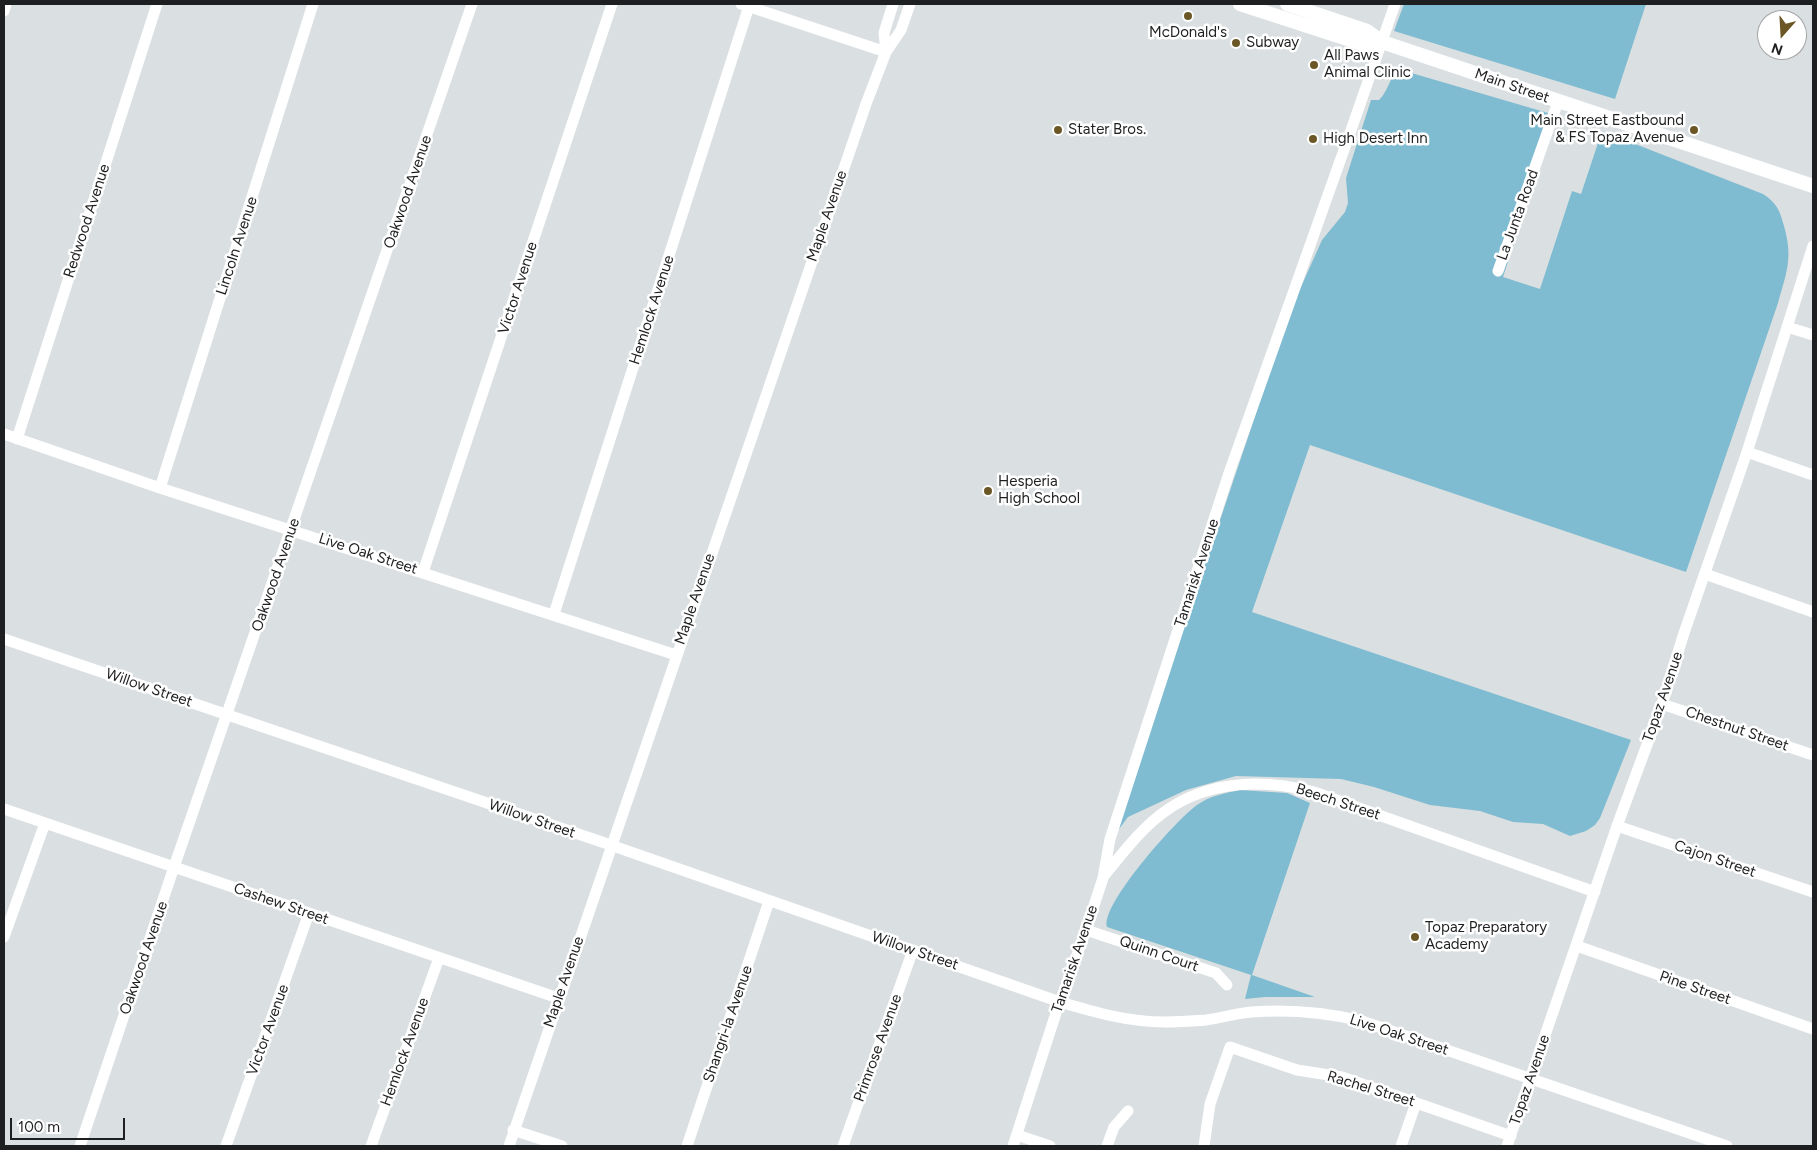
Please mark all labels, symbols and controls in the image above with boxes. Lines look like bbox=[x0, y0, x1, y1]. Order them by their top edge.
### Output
marker: McDonald's bbox=[1182, 10, 1194, 22]
north arrow bbox=[1757, 10, 1807, 60]
place label: McDonald's bbox=[1149, 24, 1227, 42]
place label: Subway bbox=[1246, 34, 1299, 52]
marker: Subway bbox=[1230, 37, 1242, 49]
text: N bbox=[1769, 39, 1785, 59]
place label: All Paws Animal Clinic bbox=[1324, 47, 1411, 82]
marker: All Paws Animal Clinic bbox=[1308, 59, 1320, 71]
street label: Main Street bbox=[1472, 65, 1552, 107]
place label: Main Street Eastbound & FS Topaz Avenue bbox=[1530, 112, 1684, 147]
place label: Stater Bros. bbox=[1068, 121, 1146, 139]
marker: Stater Bros. bbox=[1052, 124, 1064, 136]
marker: Main Street Eastbound & FS Topaz Avenue bbox=[1688, 124, 1700, 136]
place label: High Desert Inn bbox=[1323, 130, 1428, 148]
street label: Oakwood Avenue bbox=[380, 133, 436, 251]
marker: High Desert Inn bbox=[1307, 133, 1319, 145]
street label: Redwood Avenue bbox=[60, 162, 114, 280]
street label: La Junta Road bbox=[1493, 167, 1543, 263]
street label: Maple Avenue bbox=[803, 168, 851, 264]
street label: Lincoln Avenue bbox=[213, 194, 261, 298]
street label: Victor Avenue bbox=[495, 240, 541, 336]
street label: Hemlock Avenue bbox=[626, 253, 678, 367]
place label: Hesperia High School bbox=[998, 473, 1080, 508]
marker: Hesperia High School bbox=[982, 485, 994, 497]
street label: Oakwood Avenue bbox=[248, 516, 304, 634]
street label: Tamarisk Avenue bbox=[1171, 517, 1223, 629]
street label: Live Oak Street bbox=[316, 530, 420, 578]
street label: Maple Avenue bbox=[671, 551, 719, 647]
street label: Topaz Avenue bbox=[1639, 649, 1687, 745]
street label: Willow Street bbox=[103, 665, 195, 711]
street label: Chestnut Street bbox=[1683, 703, 1791, 755]
street label: Beech Street bbox=[1293, 780, 1383, 824]
street label: Willow Street bbox=[486, 796, 578, 842]
street label: Cajon Street bbox=[1672, 837, 1758, 881]
street label: Cashew Street bbox=[231, 879, 331, 929]
street label: Oakwood Avenue bbox=[116, 899, 172, 1017]
street label: Tamarisk Avenue bbox=[1048, 903, 1102, 1015]
place label: Topaz Preparatory Academy bbox=[1425, 919, 1547, 954]
street label: Willow Street bbox=[869, 928, 961, 974]
marker: Topaz Preparatory Academy bbox=[1409, 931, 1421, 943]
street label: Quinn Court bbox=[1117, 932, 1201, 976]
street label: Maple Avenue bbox=[540, 934, 588, 1030]
street label: Shangri-la Avenue bbox=[700, 963, 756, 1085]
street label: Pine Street bbox=[1657, 967, 1733, 1009]
street label: Victor Avenue bbox=[243, 982, 293, 1078]
street label: Primrose Avenue bbox=[850, 992, 906, 1104]
street label: Hemlock Avenue bbox=[377, 995, 433, 1109]
street label: Live Oak Street bbox=[1347, 1011, 1451, 1059]
street label: Topaz Avenue bbox=[1506, 1032, 1554, 1128]
street label: Rachel Street bbox=[1325, 1067, 1417, 1111]
scale bar bbox=[12, 1108, 128, 1140]
text: 100 m bbox=[18, 1118, 60, 1136]

